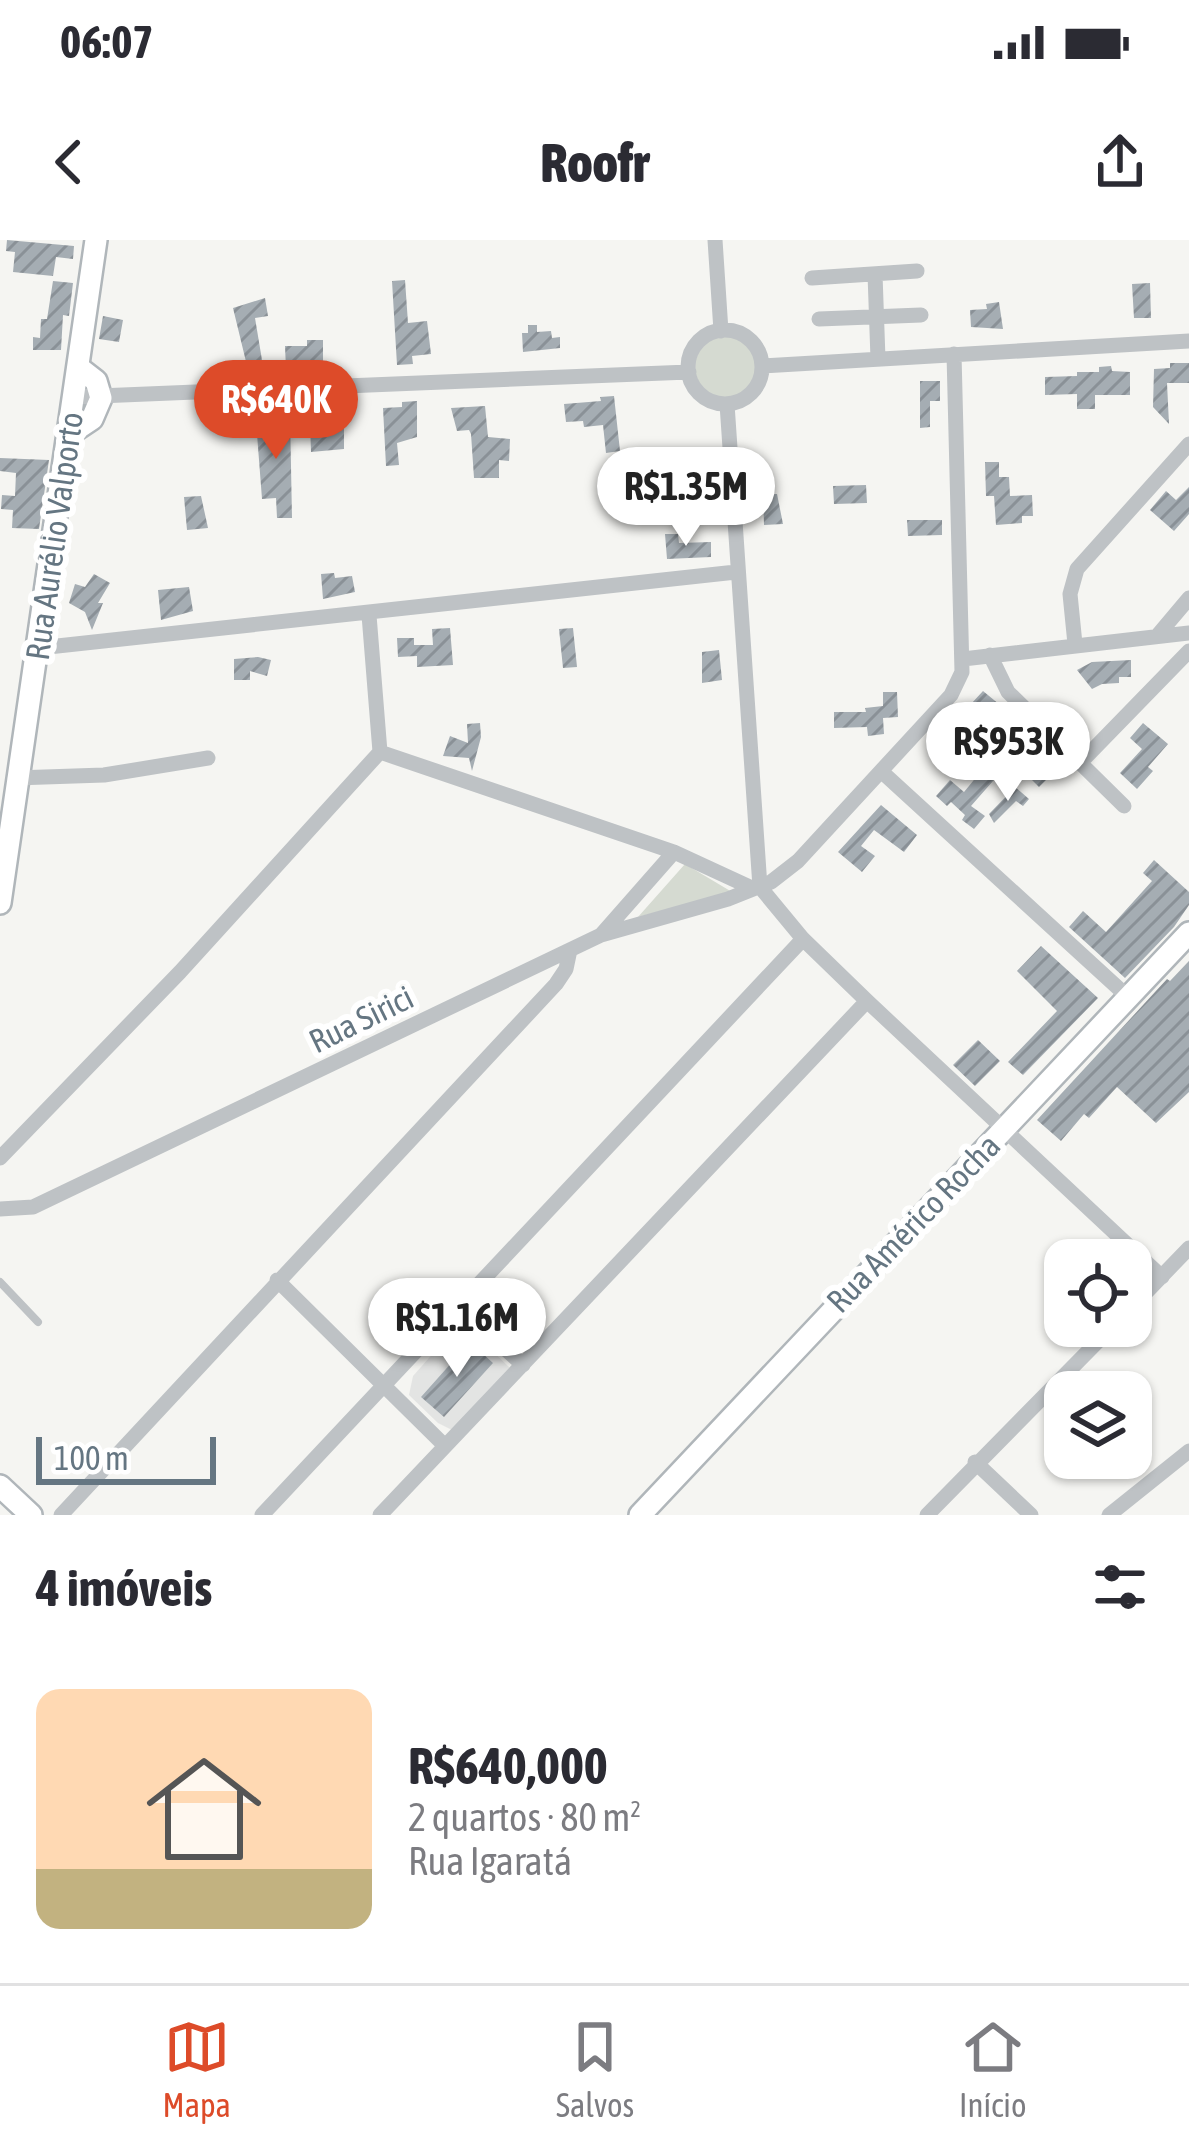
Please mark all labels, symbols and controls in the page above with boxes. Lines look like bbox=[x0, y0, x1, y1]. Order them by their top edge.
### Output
text: 06:07 bbox=[60, 16, 154, 68]
icon: back bbox=[36, 129, 102, 195]
icon: share bbox=[1087, 129, 1153, 195]
text: Roofr bbox=[540, 132, 649, 193]
pin: R$640K bbox=[178, 360, 374, 462]
text: R$640K bbox=[221, 377, 331, 421]
street label: Rua Aurélio Valporto bbox=[18, 410, 90, 662]
pin: R$1.35M bbox=[575, 447, 797, 549]
text: R$1.35M bbox=[624, 464, 748, 508]
pin: R$953K bbox=[910, 702, 1106, 804]
text: R$953K bbox=[953, 719, 1063, 763]
street label: Rua Sirici bbox=[303, 978, 419, 1060]
street label: Rua Américo Rocha bbox=[819, 1126, 1007, 1320]
map controls bbox=[1044, 1239, 1152, 1479]
button: locate bbox=[1044, 1239, 1152, 1347]
pin: R$1.16M bbox=[346, 1278, 568, 1380]
text: R$1.16M bbox=[395, 1295, 519, 1339]
button: layers bbox=[1044, 1371, 1152, 1479]
scale bar bbox=[36, 1431, 216, 1484]
text: 100 m bbox=[54, 1439, 129, 1477]
icon: filters bbox=[1087, 1554, 1153, 1620]
text: 4 imóveis bbox=[36, 1558, 212, 1617]
text: R$640,000 bbox=[408, 1736, 608, 1795]
icon: home bbox=[132, 1737, 276, 1881]
text: 2 quartos · 80 m² bbox=[408, 1795, 641, 1839]
text: Rua Igaratá bbox=[408, 1839, 572, 1883]
tab: Mapa bbox=[163, 2014, 231, 2124]
tab: Salvos bbox=[556, 2014, 634, 2124]
tab: Início bbox=[959, 2014, 1026, 2124]

